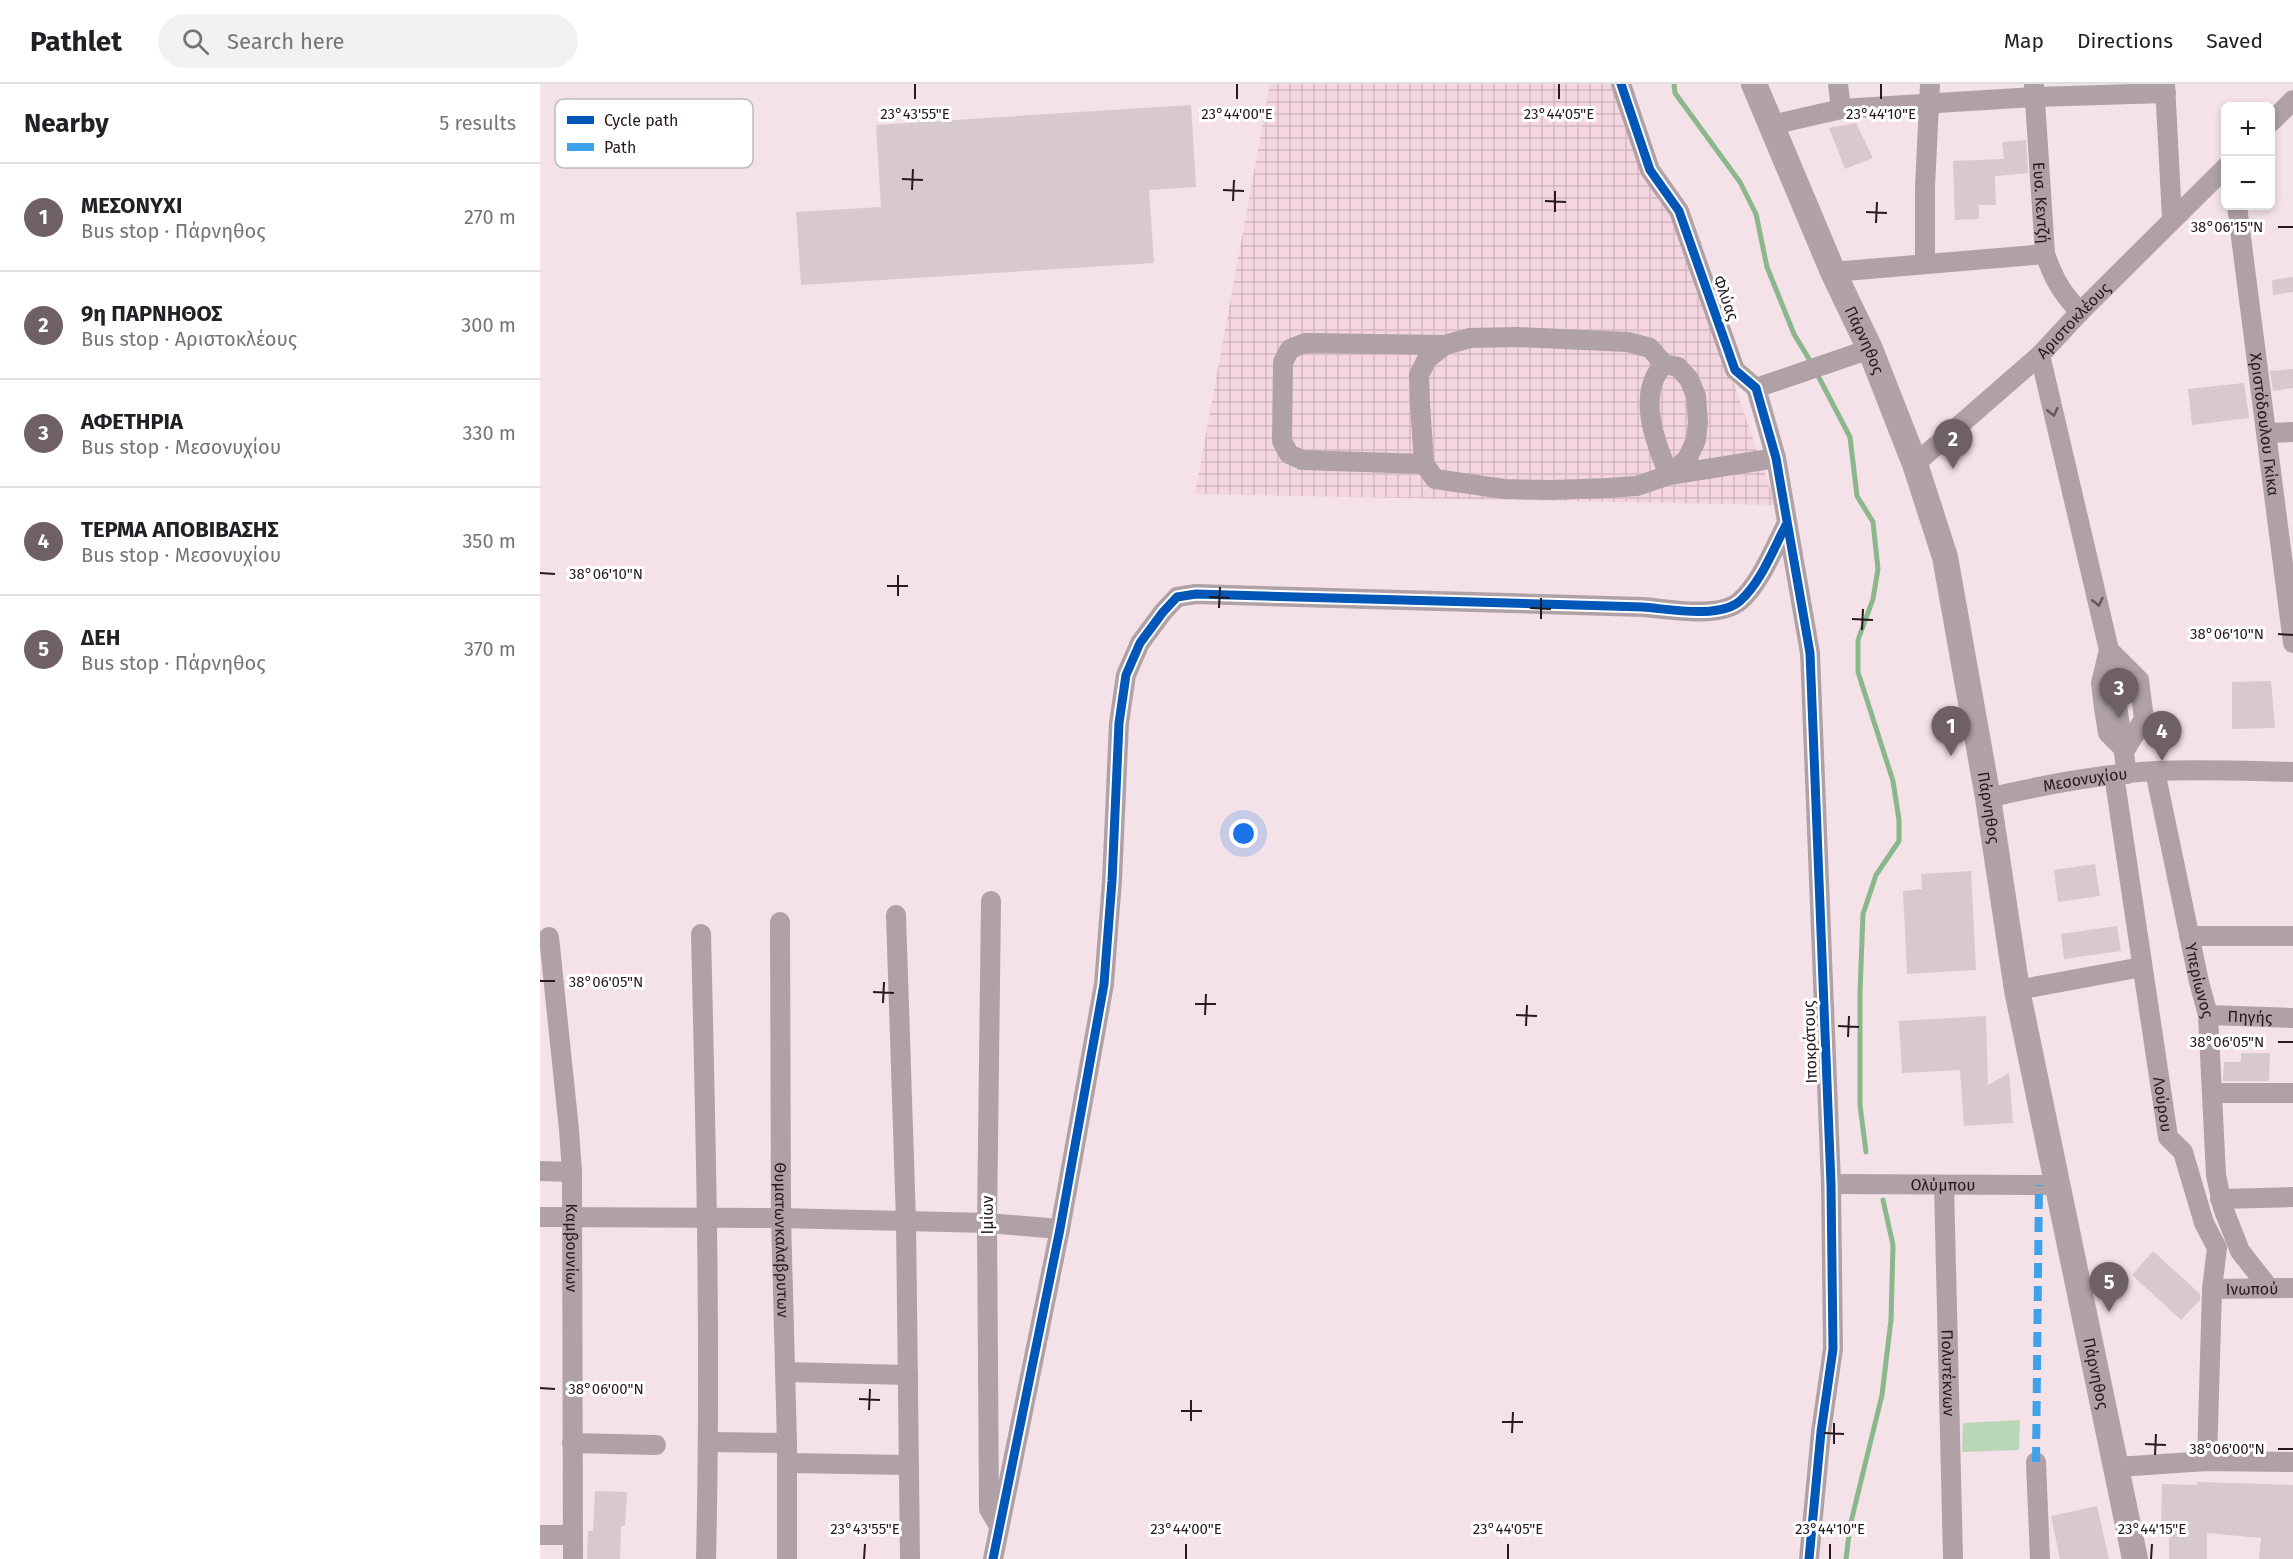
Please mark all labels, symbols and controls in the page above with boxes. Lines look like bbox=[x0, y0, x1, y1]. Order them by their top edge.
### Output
search box bbox=[158, 14, 578, 68]
text: Pathlet bbox=[30, 25, 122, 58]
icon: search bbox=[179, 25, 212, 58]
text: Search here bbox=[227, 28, 345, 55]
text: Map bbox=[2004, 28, 2044, 54]
text: Directions bbox=[2077, 28, 2173, 54]
text: Saved bbox=[2206, 28, 2263, 54]
legend bbox=[555, 99, 753, 168]
map controls bbox=[2221, 102, 2275, 210]
button: + bbox=[2221, 102, 2275, 156]
text: 23°43'55"E bbox=[880, 105, 950, 123]
text: 23°44'00"E bbox=[1201, 105, 1273, 123]
text: 23°44'05"E bbox=[1524, 105, 1594, 123]
text: 23°44'10"E bbox=[1846, 105, 1916, 123]
text: Nearby bbox=[24, 108, 109, 139]
text: 5 results bbox=[439, 111, 516, 135]
text: Cycle path bbox=[604, 111, 678, 130]
text: Path bbox=[604, 138, 636, 157]
button: − bbox=[2221, 156, 2275, 210]
street label: Ευσ. Κεντζή bbox=[2030, 161, 2054, 244]
text: ΜΕΣΟΝΥΧΙ bbox=[81, 192, 182, 219]
text: 1 bbox=[39, 205, 48, 229]
text: 270 m bbox=[464, 205, 516, 229]
text: 38°06'15"N bbox=[2191, 218, 2263, 236]
text: Bus stop · Πάρνηθος bbox=[81, 219, 266, 243]
street label: Φλύας bbox=[1709, 273, 1743, 324]
street label: Αριστοκλέους bbox=[2032, 278, 2114, 362]
text: 9η ΠΑΡΝΗΘΟΣ bbox=[81, 300, 222, 327]
street label: Πάρνηθος bbox=[1841, 303, 1889, 377]
text: 2 bbox=[38, 313, 49, 337]
text: 300 m bbox=[461, 313, 516, 337]
text: Bus stop · Αριστοκλέους bbox=[81, 327, 297, 351]
street label: Χριστόδουλου Γκίκα bbox=[2246, 352, 2284, 497]
one-way arrow bbox=[2046, 407, 2059, 417]
text: ΑΦΕΤΗΡΙΑ bbox=[81, 408, 183, 435]
pin: 2 bbox=[1934, 420, 1972, 469]
text: 3 bbox=[38, 421, 49, 445]
text: 330 m bbox=[462, 421, 516, 445]
text: Bus stop · Μεσονυχίου bbox=[81, 435, 281, 459]
text: ΤΕΡΜΑ ΑΠΟΒΙΒΑΣΗΣ bbox=[81, 516, 279, 543]
text: 4 bbox=[38, 529, 49, 553]
text: 350 m bbox=[462, 529, 516, 553]
text: Bus stop · Μεσονυχίου bbox=[81, 543, 281, 567]
text: 38°06'10"N bbox=[569, 565, 643, 583]
one-way arrow bbox=[2090, 597, 2103, 607]
text: ΔΕΗ bbox=[81, 624, 120, 651]
text: 38°06'10"N bbox=[2190, 625, 2264, 643]
text: 5 bbox=[38, 637, 49, 661]
text: 370 m bbox=[464, 637, 516, 661]
text: Bus stop · Πάρνηθος bbox=[81, 651, 266, 675]
pin: 3 bbox=[2100, 668, 2138, 718]
pin: 1 bbox=[1932, 706, 1970, 756]
pin: 4 bbox=[2142, 712, 2182, 761]
street label: Μεσονυχίου bbox=[2041, 764, 2128, 795]
street label: Πάρνηθος bbox=[1974, 770, 2004, 845]
your location bbox=[1229, 819, 1258, 848]
street label: Υπερίωνος bbox=[2182, 941, 2218, 1020]
text: 38°06'05"N bbox=[569, 973, 643, 991]
street label: Ιποκράτους bbox=[1799, 1000, 1821, 1084]
street label: Πηγής bbox=[2227, 1006, 2273, 1027]
text: 38°06'05"N bbox=[2190, 1033, 2264, 1051]
street label: Λούρου bbox=[2150, 1075, 2177, 1133]
street label: Θυματωνκαλαβρυτων bbox=[771, 1162, 793, 1318]
street label: Ολύμπου bbox=[1910, 1175, 1976, 1194]
street label: Ιμίων bbox=[978, 1195, 997, 1234]
street label: Καμβουνίων bbox=[563, 1204, 582, 1292]
pin: 5 bbox=[2090, 1262, 2128, 1312]
street label: Ινωπού bbox=[2226, 1279, 2278, 1298]
street label: Πολυτέκνων bbox=[1938, 1329, 1959, 1417]
street label: Πάρνηθος bbox=[2080, 1336, 2113, 1411]
text: 38°06'00"N bbox=[568, 1380, 644, 1398]
text: 38°06'00"N bbox=[2189, 1440, 2265, 1458]
text: 23°43'55"E bbox=[830, 1520, 900, 1538]
text: 23°44'00"E bbox=[1150, 1520, 1222, 1538]
text: 23°44'05"E bbox=[1473, 1520, 1543, 1538]
text: 23°44'10"E bbox=[1795, 1520, 1865, 1538]
text: 23°44'15"E bbox=[2118, 1520, 2186, 1538]

